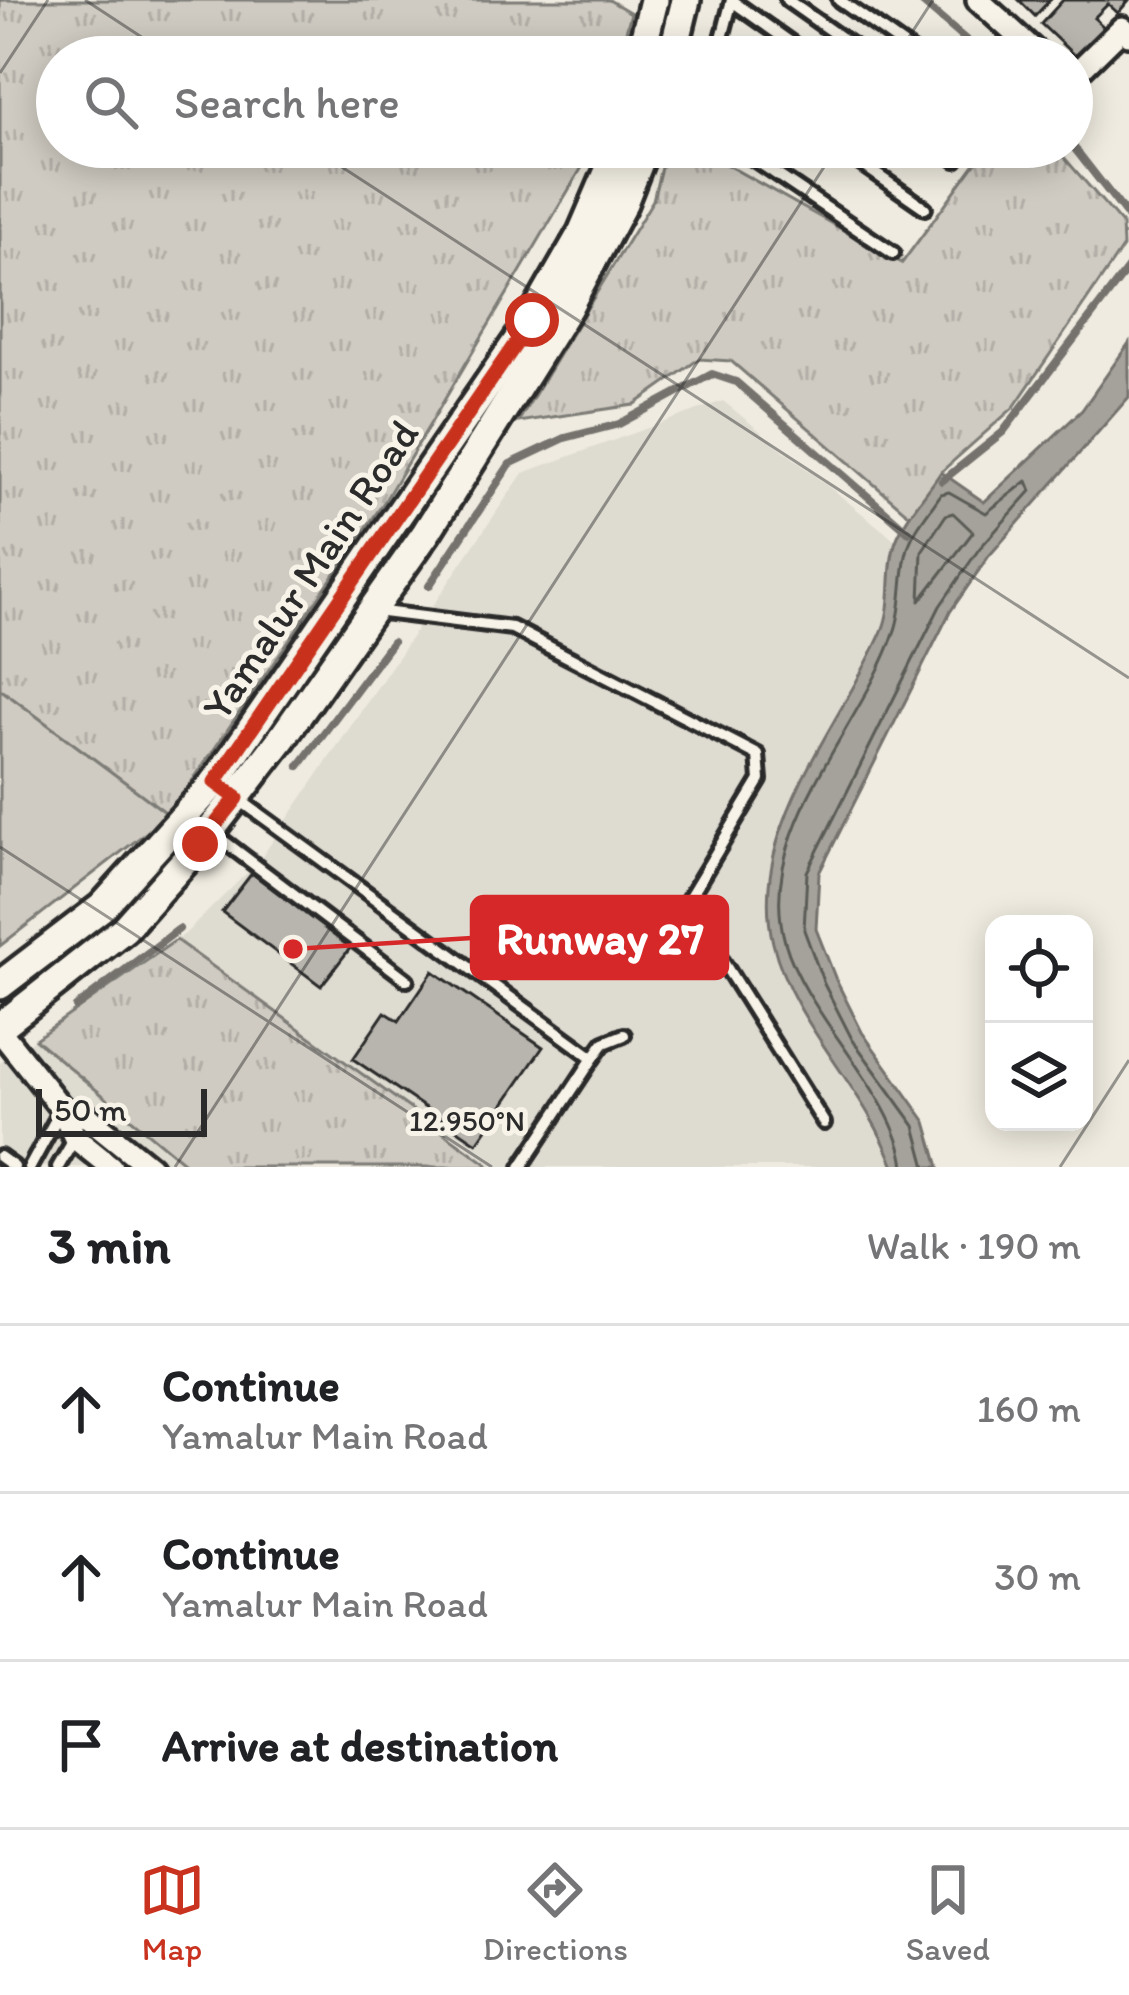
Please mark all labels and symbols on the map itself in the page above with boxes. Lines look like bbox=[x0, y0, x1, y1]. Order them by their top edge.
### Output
route start bbox=[505, 293, 559, 347]
street label: Yamalur Main Road bbox=[191, 410, 429, 730]
route end bbox=[173, 817, 227, 871]
callout: Runway 27 bbox=[472, 897, 727, 978]
text: Runway 27 bbox=[496, 911, 704, 965]
scale bar bbox=[36, 1083, 207, 1136]
text: 12.950°N bbox=[409, 1102, 525, 1139]

